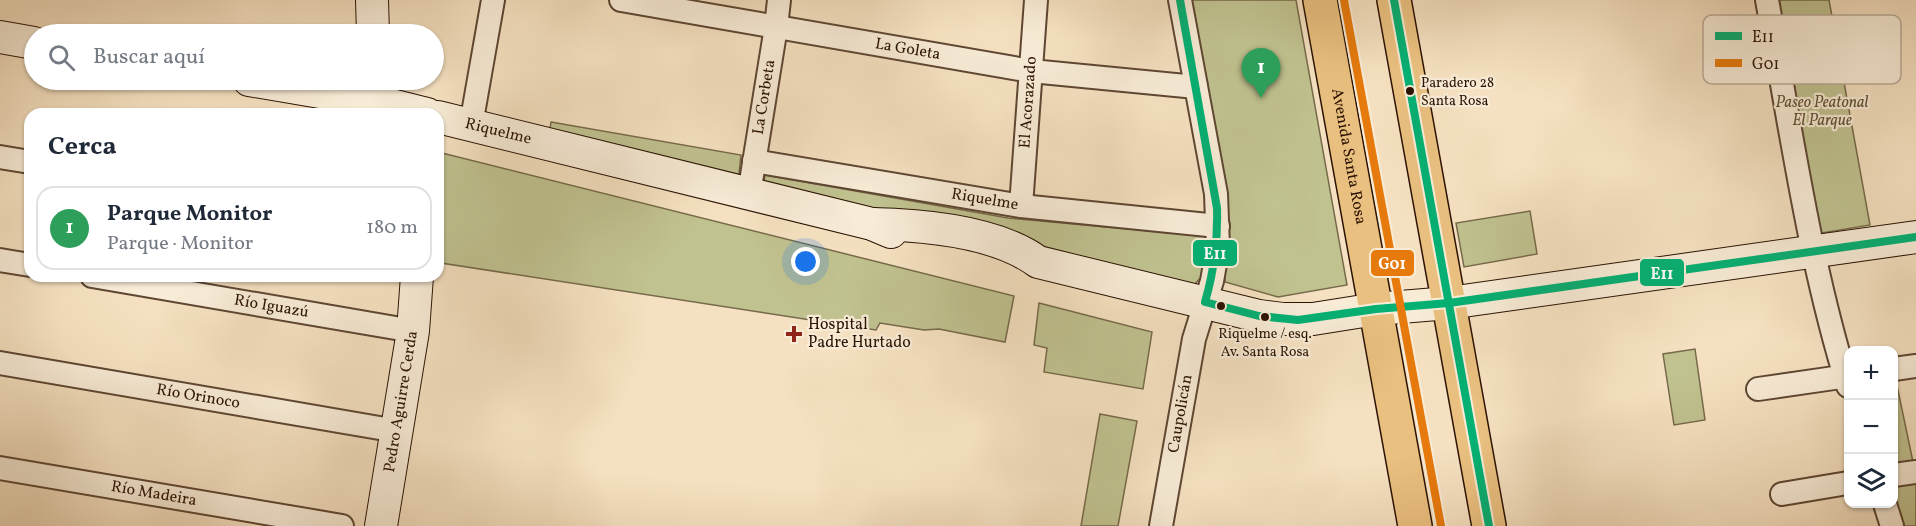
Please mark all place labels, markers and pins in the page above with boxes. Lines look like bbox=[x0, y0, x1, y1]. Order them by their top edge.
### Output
pin: 1 bbox=[1242, 48, 1280, 98]
place label: Paradero 28 Santa Rosa bbox=[1421, 74, 1494, 111]
marker: Paradero 28 Santa Rosa bbox=[1404, 85, 1416, 97]
unlabelled marker bbox=[1215, 300, 1227, 312]
marker: Riquelme / esq. Av. Santa Rosa bbox=[1259, 311, 1271, 323]
place label: Hospital Padre Hurtado bbox=[808, 314, 911, 354]
marker: Hospital Padre Hurtado bbox=[785, 325, 803, 343]
place label: Riquelme / esq. Av. Santa Rosa bbox=[1218, 325, 1312, 362]

